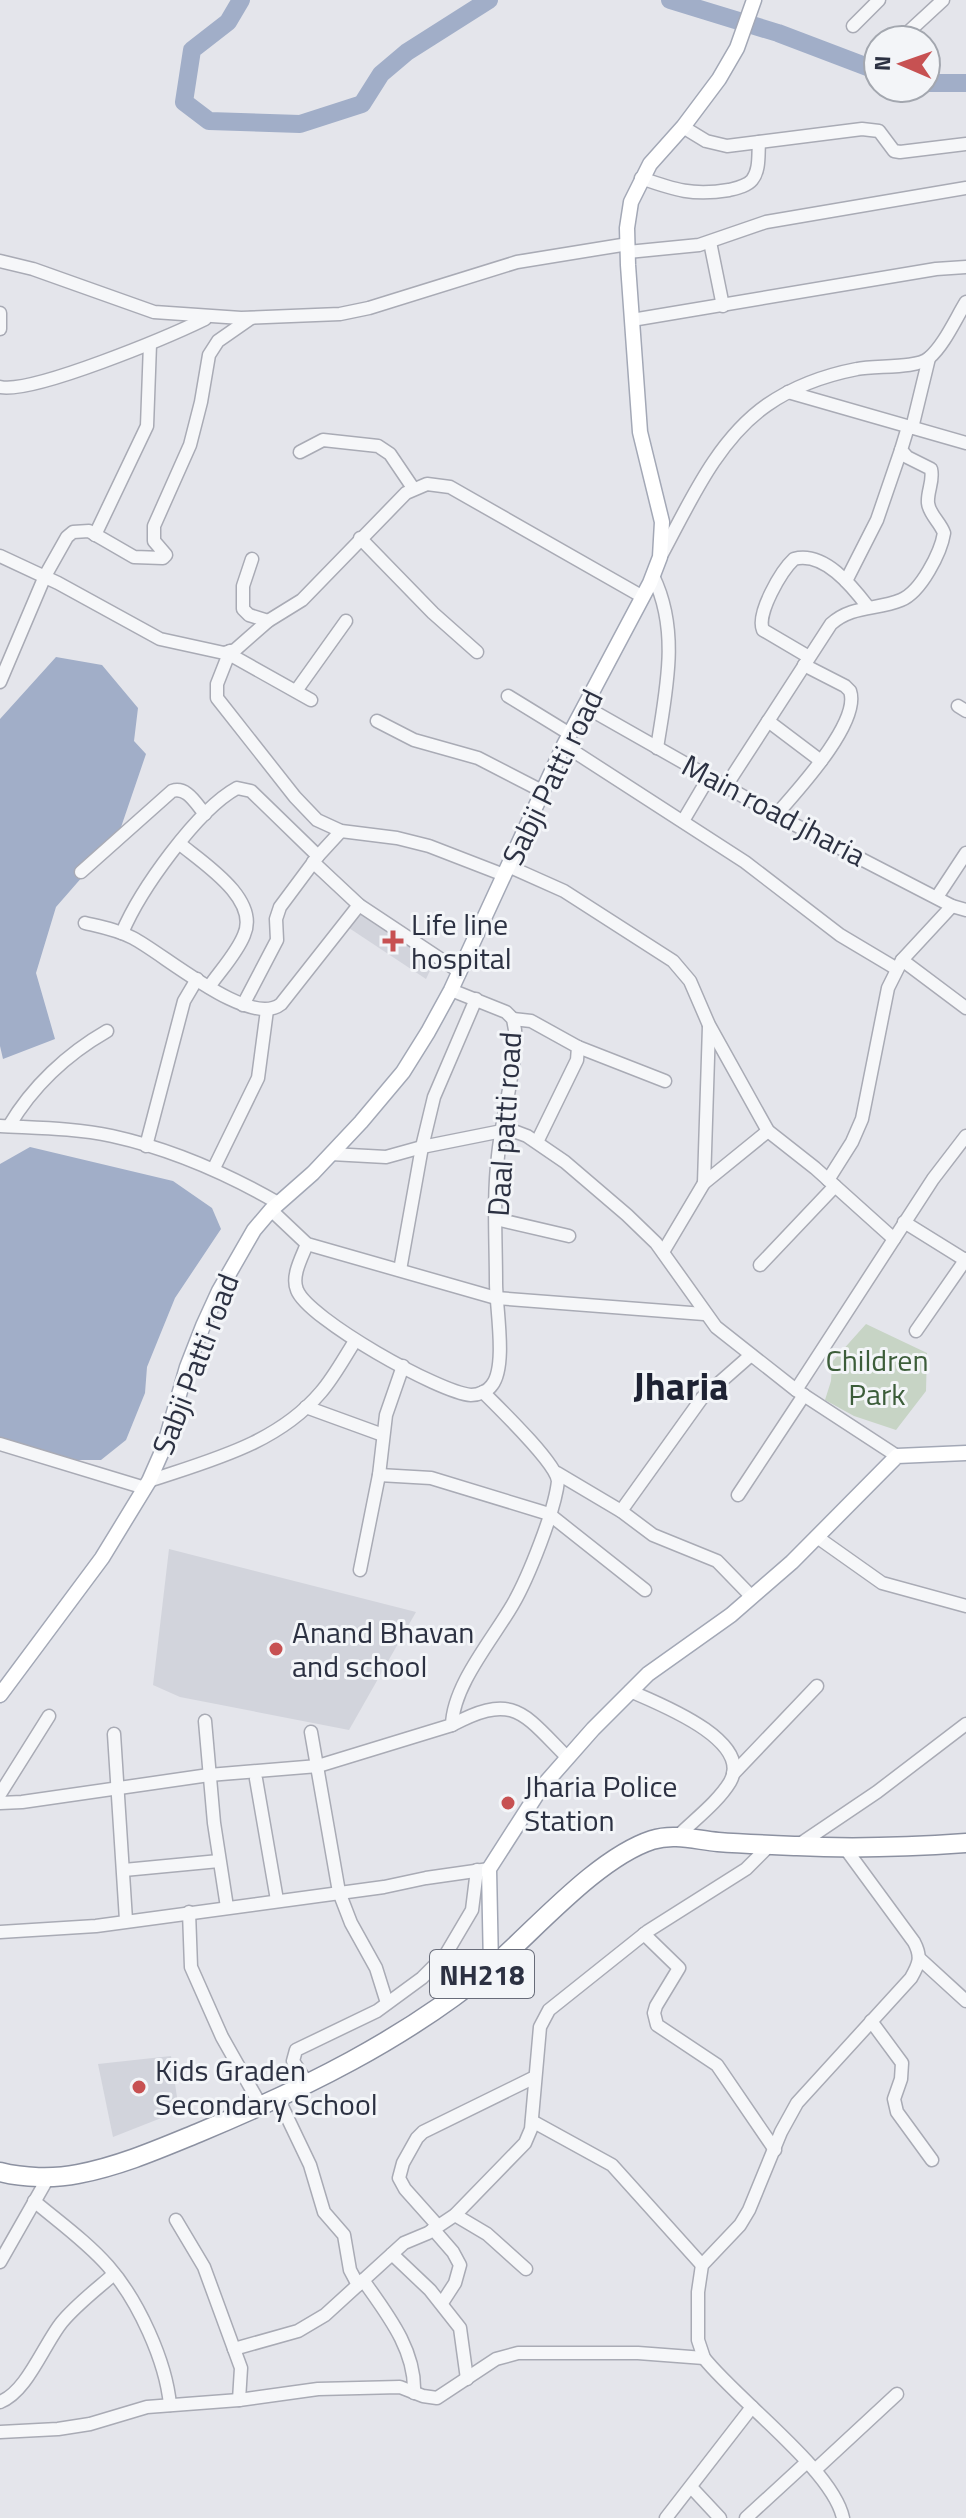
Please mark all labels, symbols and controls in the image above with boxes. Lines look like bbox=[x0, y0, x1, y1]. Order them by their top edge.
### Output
north arrow bbox=[862, 24, 942, 104]
text: N bbox=[865, 55, 899, 72]
street label: Sabji Patti road bbox=[490, 681, 614, 873]
street label: Main road jharia bbox=[674, 742, 874, 878]
place label: Life line hospital bbox=[411, 901, 512, 981]
marker: Life line hospital bbox=[382, 930, 404, 952]
street label: Daal patti road bbox=[475, 1030, 533, 1218]
street label: Sabji Patti road bbox=[139, 1267, 251, 1461]
park label: Children Park bbox=[825, 1337, 929, 1417]
district label: Jharia bbox=[633, 1357, 729, 1415]
place label: Anand Bhavan and school bbox=[292, 1609, 474, 1689]
marker: Anand Bhavan and school bbox=[267, 1640, 285, 1658]
place label: Jharia Police Station bbox=[524, 1763, 677, 1843]
marker: Jharia Police Station bbox=[499, 1794, 517, 1812]
road number: NH218 bbox=[430, 1950, 534, 1998]
place label: Kids Graden Secondary School bbox=[155, 2047, 378, 2127]
marker: Kids Graden Secondary School bbox=[130, 2078, 148, 2096]

